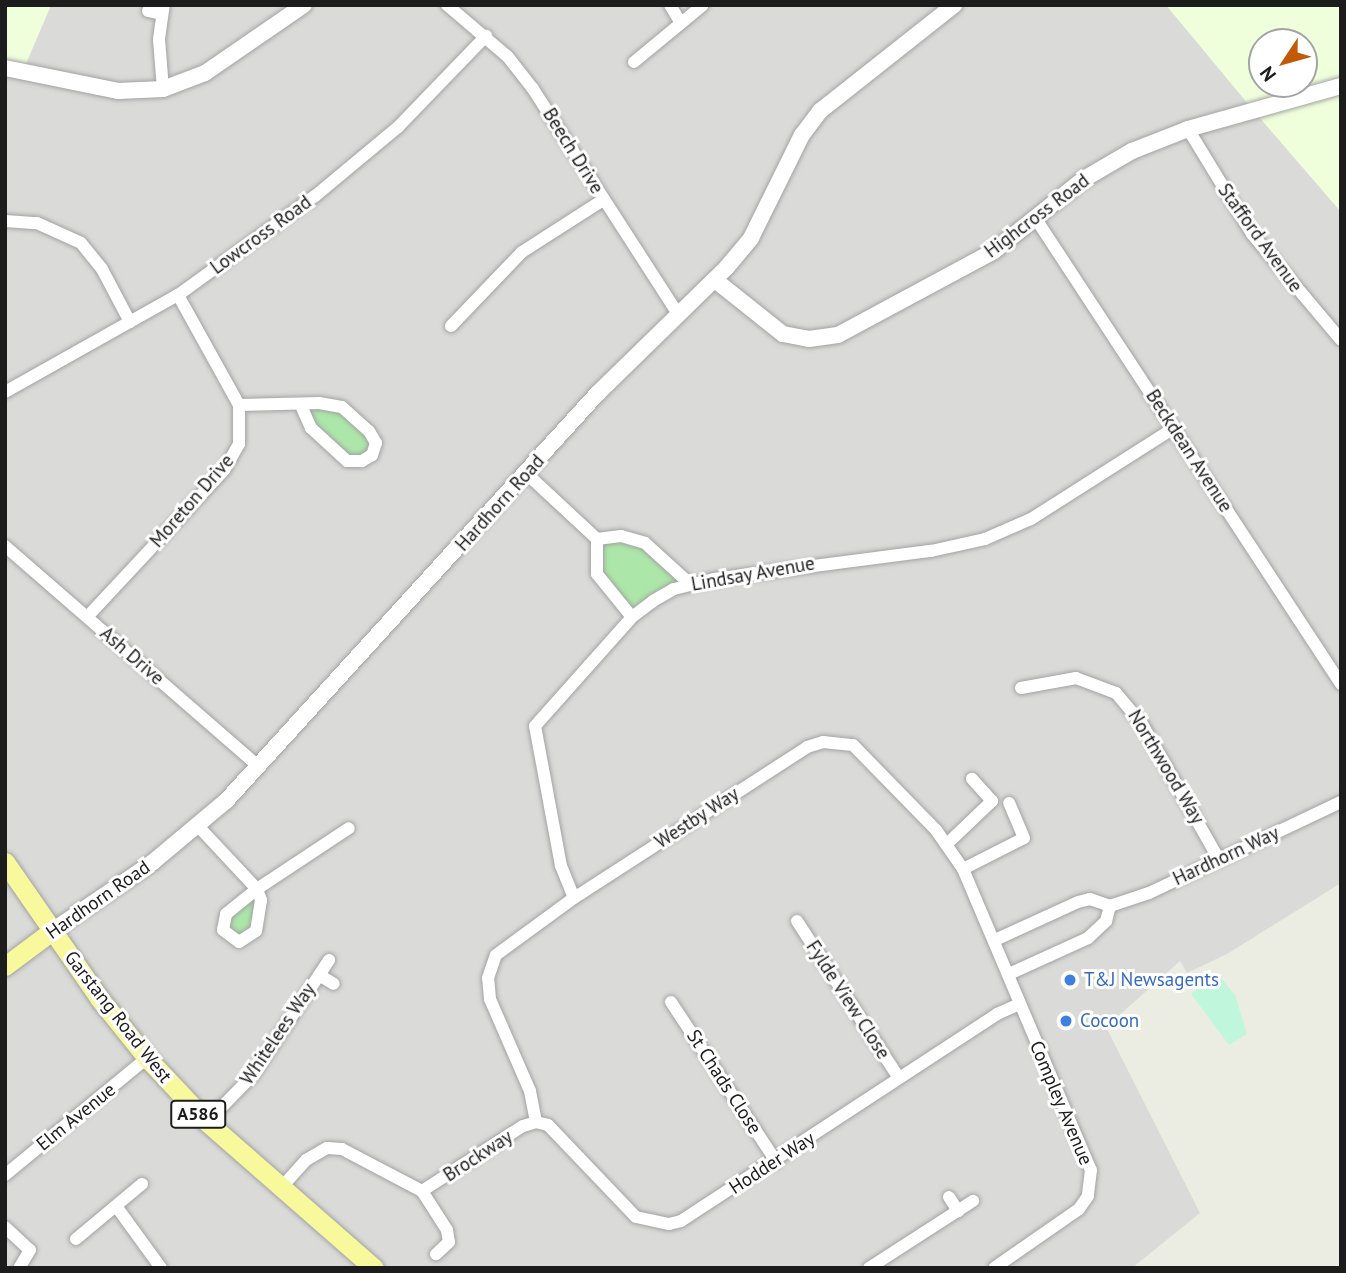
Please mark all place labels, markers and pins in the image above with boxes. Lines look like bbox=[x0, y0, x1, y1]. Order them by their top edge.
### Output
place label: T&J Newsagents bbox=[1084, 969, 1219, 991]
marker: T&J Newsagents bbox=[1062, 972, 1078, 988]
place label: Cocoon bbox=[1080, 1010, 1139, 1032]
marker: Cocoon bbox=[1058, 1013, 1074, 1029]

